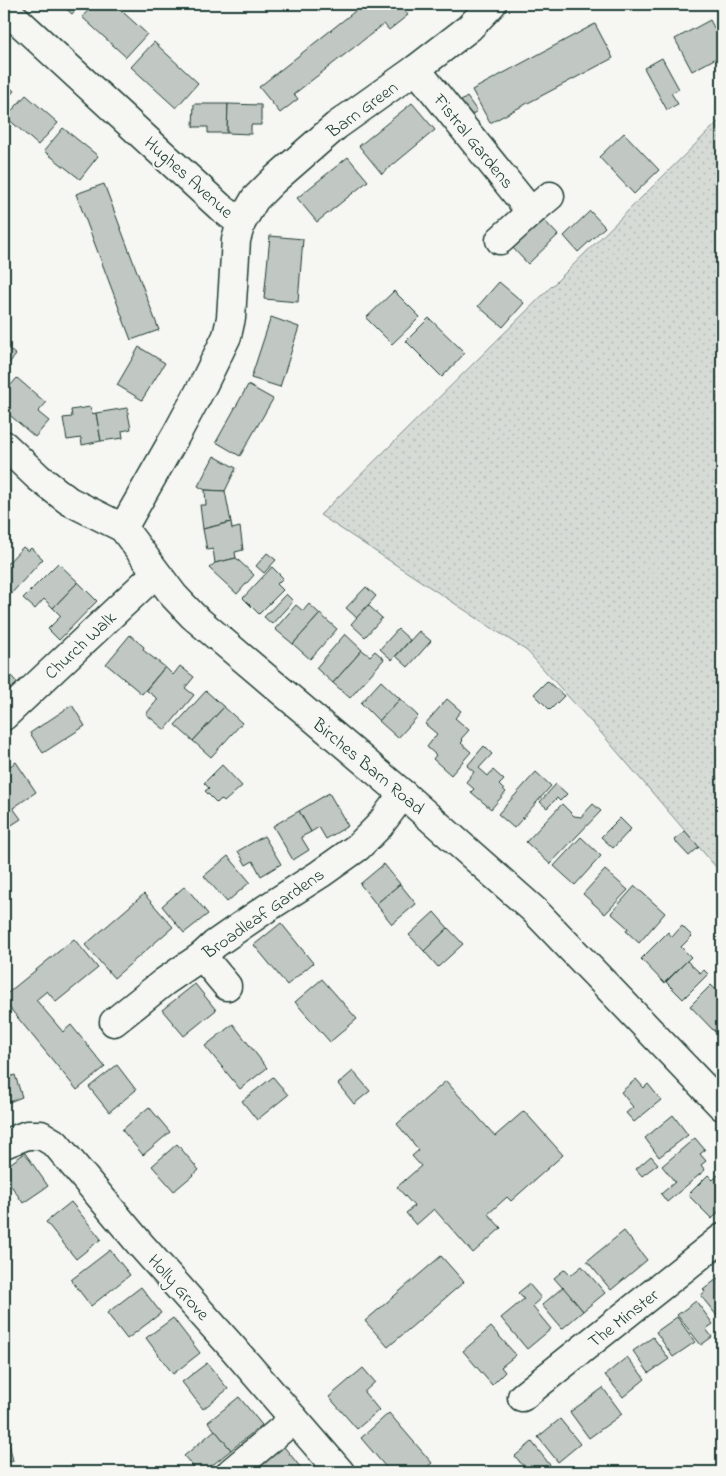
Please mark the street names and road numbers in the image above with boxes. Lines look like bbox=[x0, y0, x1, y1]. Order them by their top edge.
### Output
street label: Barn Green bbox=[321, 76, 404, 146]
street label: Fistral Gardens bbox=[425, 88, 519, 195]
street label: Hughes Avenue bbox=[137, 131, 239, 227]
street label: Church Walk bbox=[40, 606, 123, 687]
street label: Birches Barn Road bbox=[305, 712, 429, 822]
street label: Broadleaf Gardens bbox=[197, 863, 330, 967]
street label: Holly Grove bbox=[141, 1249, 215, 1328]
street label: The Minster bbox=[583, 1283, 665, 1355]

